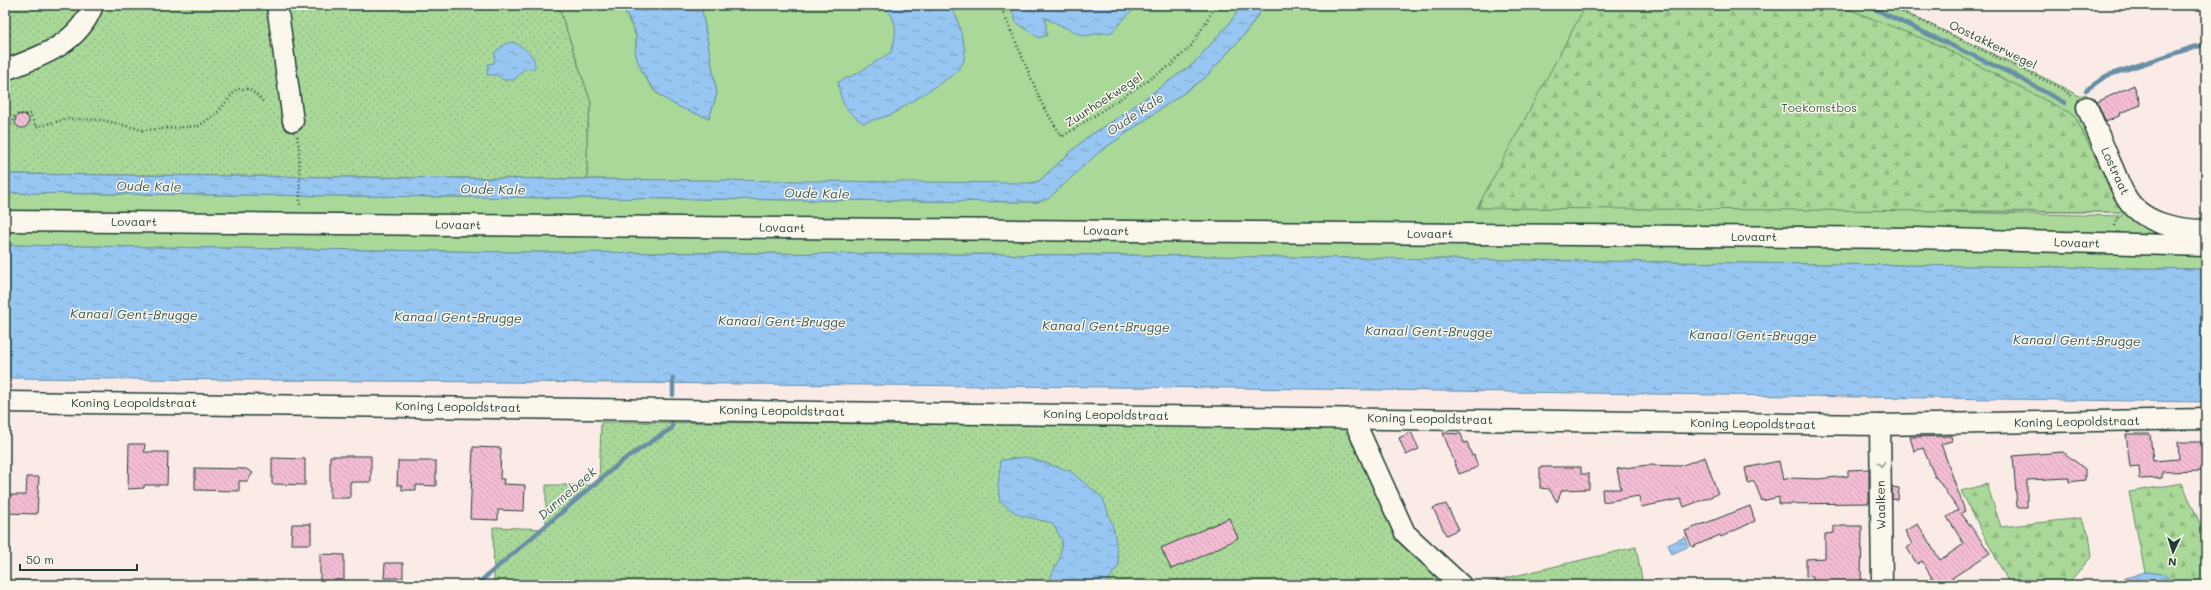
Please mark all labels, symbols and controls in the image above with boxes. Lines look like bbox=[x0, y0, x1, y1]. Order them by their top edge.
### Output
street label: Oostakkerwegel bbox=[1947, 16, 2040, 72]
street label: Zuurhoekwegel bbox=[1062, 68, 1145, 130]
water label: Oude Kale bbox=[1103, 88, 1166, 139]
park label: Toekomstbos bbox=[1781, 99, 1857, 115]
street label: Lostraat bbox=[2098, 144, 2134, 197]
water label: Oude Kale bbox=[116, 176, 182, 195]
water label: Oude Kale bbox=[460, 179, 526, 198]
water label: Oude Kale bbox=[784, 183, 850, 202]
street label: Lovaart bbox=[111, 213, 157, 229]
street label: Lovaart bbox=[435, 216, 481, 232]
street label: Lovaart bbox=[759, 219, 805, 235]
street label: Lovaart bbox=[1083, 222, 1129, 238]
street label: Lovaart bbox=[1407, 225, 1453, 241]
street label: Lovaart bbox=[1731, 228, 1777, 244]
street label: Lovaart bbox=[2054, 233, 2100, 251]
water label: Kanaal Gent-Brugge bbox=[70, 304, 198, 323]
water label: Kanaal Gent-Brugge bbox=[394, 307, 522, 326]
water label: Kanaal Gent-Brugge bbox=[718, 311, 846, 330]
water label: Kanaal Gent-Brugge bbox=[1042, 316, 1170, 335]
water label: Kanaal Gent-Brugge bbox=[1365, 321, 1493, 340]
water label: Kanaal Gent-Brugge bbox=[1689, 325, 1817, 344]
water label: Kanaal Gent-Brugge bbox=[2013, 330, 2141, 349]
street label: Koning Leopoldstraat bbox=[71, 394, 197, 410]
street label: Koning Leopoldstraat bbox=[395, 397, 521, 415]
street label: Koning Leopoldstraat bbox=[719, 401, 845, 419]
street label: Koning Leopoldstraat bbox=[1043, 405, 1169, 423]
street label: Koning Leopoldstraat bbox=[1367, 409, 1493, 427]
street label: Koning Leopoldstraat bbox=[2014, 412, 2140, 430]
street label: Koning Leopoldstraat bbox=[1690, 414, 1816, 432]
one-way arrow bbox=[1877, 461, 1885, 467]
water label: Durmebeek bbox=[534, 462, 600, 523]
street label: Waalken bbox=[1872, 480, 1888, 530]
north arrow bbox=[2153, 532, 2193, 572]
scale bar bbox=[20, 546, 137, 572]
text: 50 m bbox=[26, 551, 54, 567]
text: N bbox=[2168, 555, 2177, 570]

